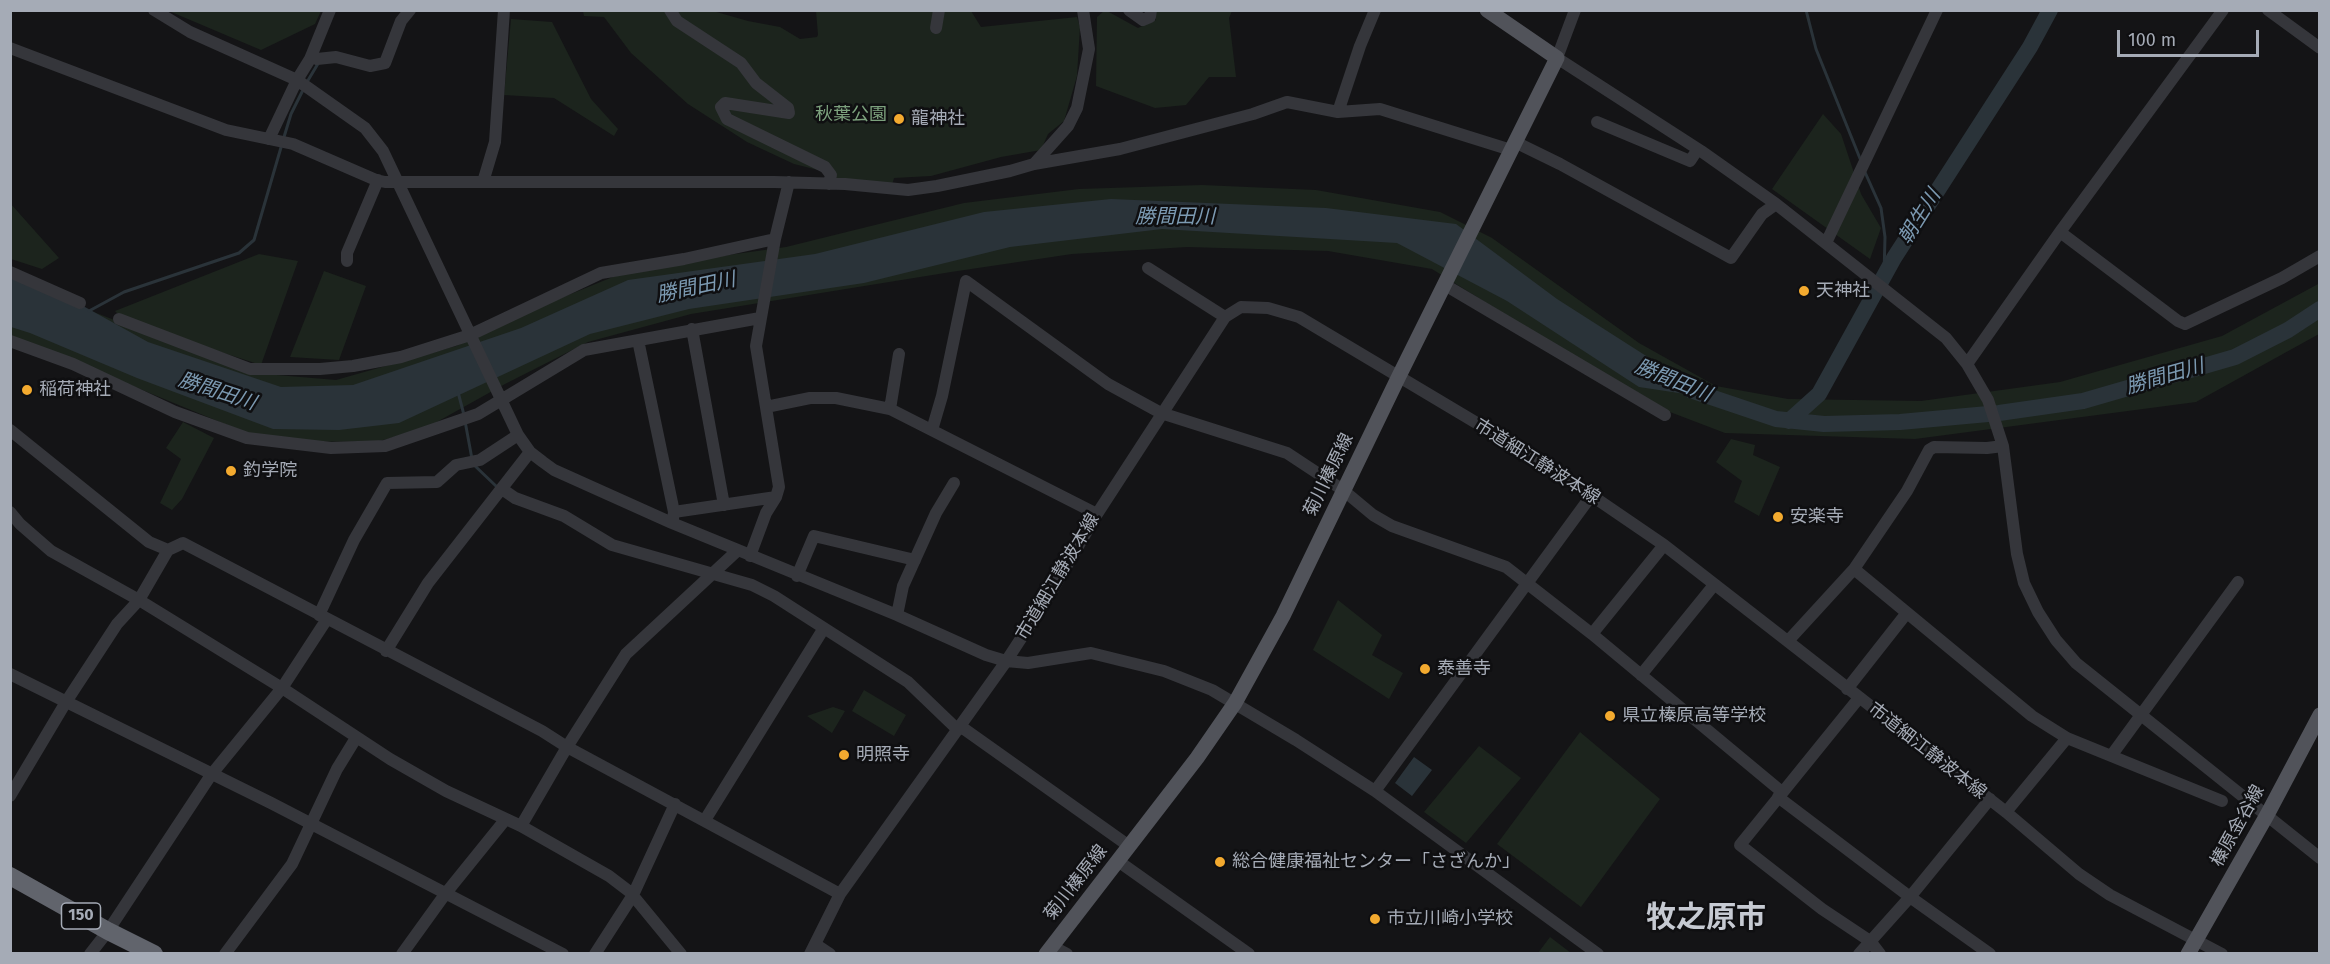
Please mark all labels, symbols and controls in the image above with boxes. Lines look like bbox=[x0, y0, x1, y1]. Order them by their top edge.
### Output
scale bar bbox=[2120, 18, 2262, 56]
text: 100 m bbox=[2128, 29, 2176, 51]
park label: 秋葉公園 bbox=[815, 104, 887, 126]
place label: 龍神社 bbox=[911, 108, 965, 130]
marker: 龍神社 bbox=[892, 112, 906, 126]
water label: 朝生川 bbox=[1894, 185, 1946, 249]
water label: 勝間田川 bbox=[1135, 205, 1215, 229]
water label: 勝間田川 bbox=[654, 268, 738, 308]
place label: 天神社 bbox=[1816, 280, 1870, 302]
marker: 天神社 bbox=[1797, 284, 1811, 298]
water label: 勝間田川 bbox=[2123, 354, 2207, 400]
water label: 勝間田川 bbox=[1631, 355, 1715, 407]
water label: 勝間田川 bbox=[175, 368, 259, 416]
place label: 稲荷神社 bbox=[39, 379, 111, 401]
marker: 稲荷神社 bbox=[20, 383, 34, 397]
street label: 市道細江静波本線 bbox=[1470, 415, 1604, 509]
street label: 菊川榛原線 bbox=[1300, 430, 1358, 520]
place label: 釣学院 bbox=[243, 460, 297, 482]
marker: 釣学院 bbox=[224, 464, 238, 478]
place label: 安楽寺 bbox=[1790, 506, 1844, 528]
street label: 市道細江静波本線 bbox=[1012, 510, 1104, 644]
marker: 安楽寺 bbox=[1771, 510, 1785, 524]
place label: 泰善寺 bbox=[1437, 658, 1491, 680]
marker: 泰善寺 bbox=[1418, 662, 1432, 676]
street label: 市道細江静波本線 bbox=[1864, 698, 1990, 804]
place label: 県立榛原高等学校 bbox=[1622, 705, 1766, 727]
marker: 県立榛原高等学校 bbox=[1603, 709, 1617, 723]
place label: 明照寺 bbox=[856, 744, 910, 766]
marker: 明照寺 bbox=[837, 748, 851, 762]
street label: 榛原金谷線 bbox=[2207, 781, 2269, 871]
street label: 菊川榛原線 bbox=[1040, 841, 1112, 925]
place label: 総合健康福祉センター「さざんか」 bbox=[1232, 851, 1520, 873]
marker: 総合健康福祉センター「さざんか」 bbox=[1213, 855, 1227, 869]
district label: 牧之原市 bbox=[1646, 901, 1766, 937]
road number: 150 bbox=[62, 903, 100, 929]
place label: 市立川崎小学校 bbox=[1387, 908, 1513, 930]
marker: 市立川崎小学校 bbox=[1368, 912, 1382, 926]

